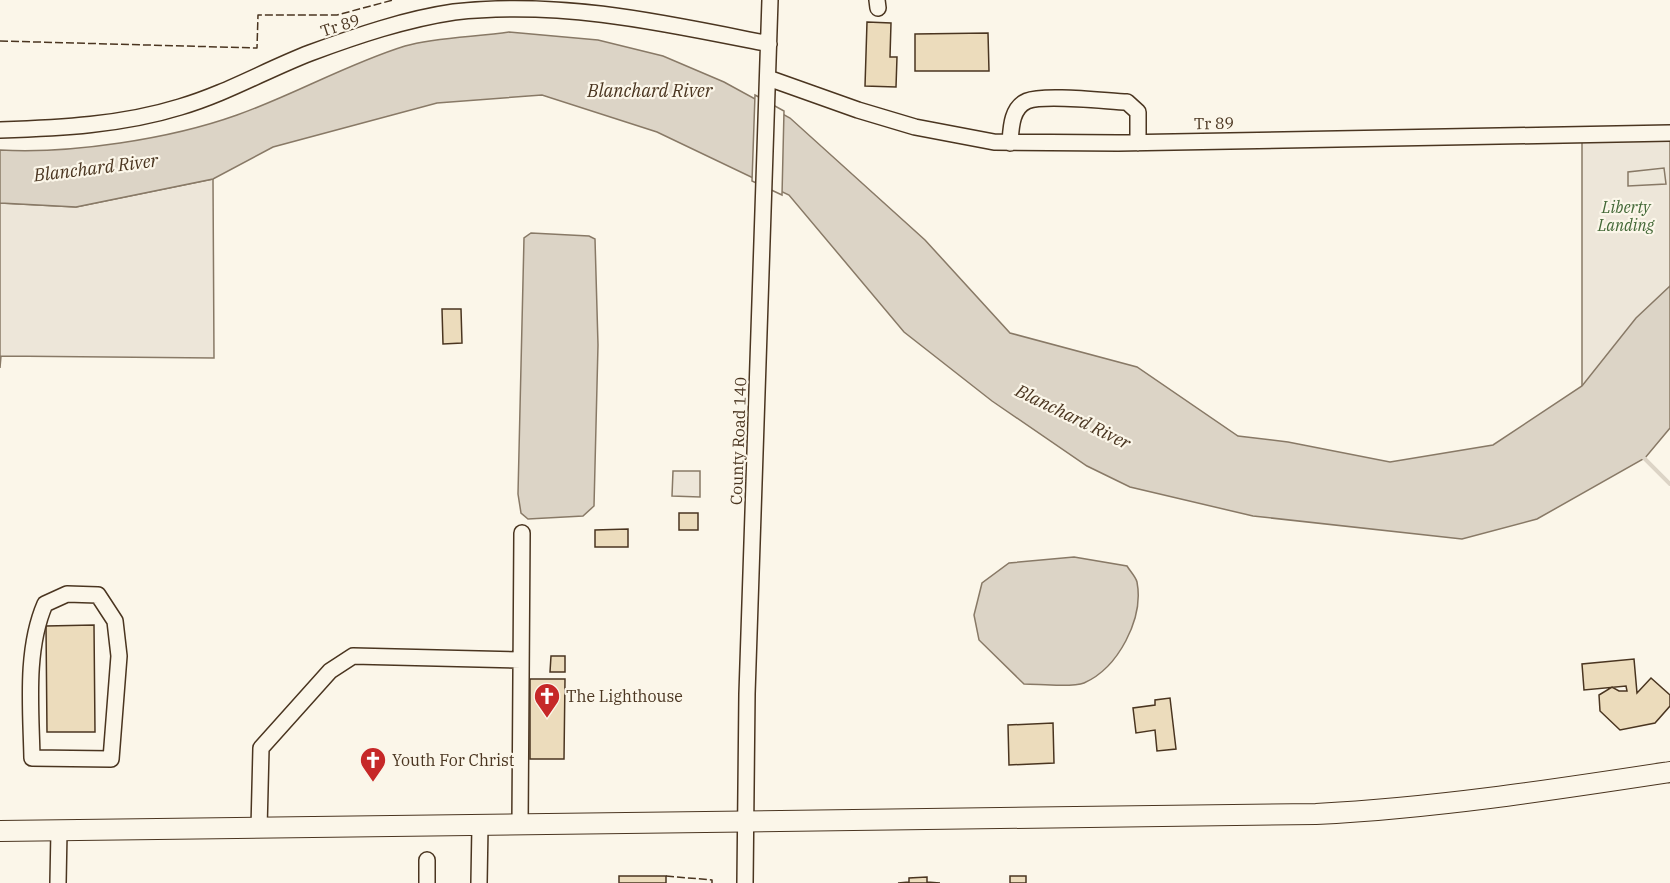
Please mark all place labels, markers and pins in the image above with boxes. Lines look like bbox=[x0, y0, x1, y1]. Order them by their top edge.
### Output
church icon: The Lighthouse bbox=[532, 681, 562, 719]
place label: The Lighthouse bbox=[566, 686, 683, 706]
church icon: Youth For Christ bbox=[358, 745, 388, 783]
place label: Youth For Christ bbox=[392, 750, 515, 770]

